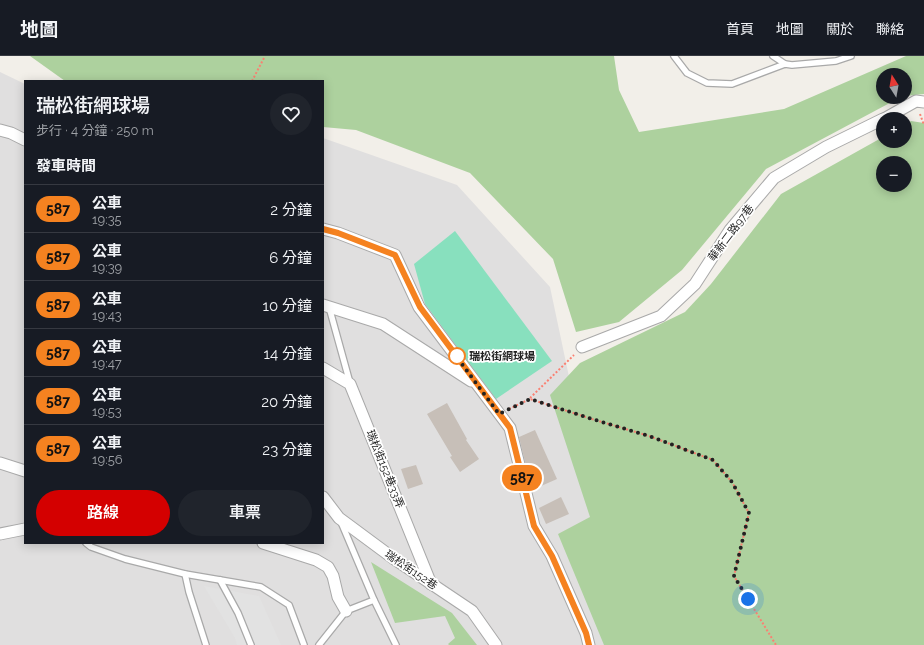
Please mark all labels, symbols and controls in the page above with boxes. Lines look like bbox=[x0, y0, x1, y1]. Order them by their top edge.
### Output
text: 地圖 bbox=[20, 18, 58, 40]
text: 首頁 bbox=[726, 21, 754, 37]
text: 地圖 bbox=[776, 21, 804, 37]
text: 關於 bbox=[826, 21, 854, 37]
text: 聯絡 bbox=[876, 21, 904, 37]
north arrow bbox=[876, 68, 912, 104]
map controls bbox=[876, 68, 912, 192]
button: heart bbox=[270, 93, 312, 135]
text: 瑞松街網球場 bbox=[36, 94, 150, 116]
button: + bbox=[876, 112, 912, 148]
text: 步行 · 4 分鐘 · 250 m bbox=[36, 123, 154, 138]
button: − bbox=[876, 156, 912, 192]
text: 發車時間 bbox=[36, 157, 96, 175]
text: 公車 bbox=[92, 194, 122, 212]
text: 587 bbox=[46, 201, 70, 217]
text: 2 分鐘 bbox=[270, 201, 312, 219]
street label: 華新二路97巷 bbox=[706, 202, 756, 264]
text: 19:35 bbox=[92, 212, 122, 227]
text: 公車 bbox=[92, 242, 122, 260]
text: 587 bbox=[46, 249, 70, 265]
text: 6 分鐘 bbox=[269, 249, 312, 267]
text: 19:39 bbox=[92, 260, 122, 275]
text: 公車 bbox=[92, 290, 122, 308]
text: 587 bbox=[46, 297, 70, 313]
text: 10 分鐘 bbox=[263, 297, 312, 315]
text: 19:43 bbox=[92, 308, 122, 323]
text: 公車 bbox=[92, 338, 122, 356]
text: 587 bbox=[46, 345, 70, 361]
text: 14 分鐘 bbox=[264, 345, 312, 363]
marker: 瑞松街網球場 bbox=[448, 347, 466, 365]
place label: 瑞松街網球場 bbox=[469, 350, 535, 363]
text: 19:47 bbox=[92, 356, 122, 371]
text: 公車 bbox=[92, 386, 122, 404]
text: 587 bbox=[46, 393, 70, 409]
text: 20 分鐘 bbox=[261, 393, 312, 411]
text: 19:53 bbox=[92, 404, 122, 419]
street label: 瑞松街152巷33弄 bbox=[363, 428, 407, 510]
text: 公車 bbox=[92, 434, 122, 452]
text: 587 bbox=[46, 441, 70, 457]
text: 23 分鐘 bbox=[262, 441, 312, 459]
text: 19:56 bbox=[92, 452, 123, 467]
line badge: 587 bbox=[499, 465, 545, 491]
text: 587 bbox=[510, 470, 534, 486]
button: 路線 bbox=[36, 490, 170, 536]
button: 車票 bbox=[178, 490, 312, 536]
street label: 瑞松街152巷 bbox=[382, 548, 440, 592]
your location bbox=[738, 589, 758, 609]

